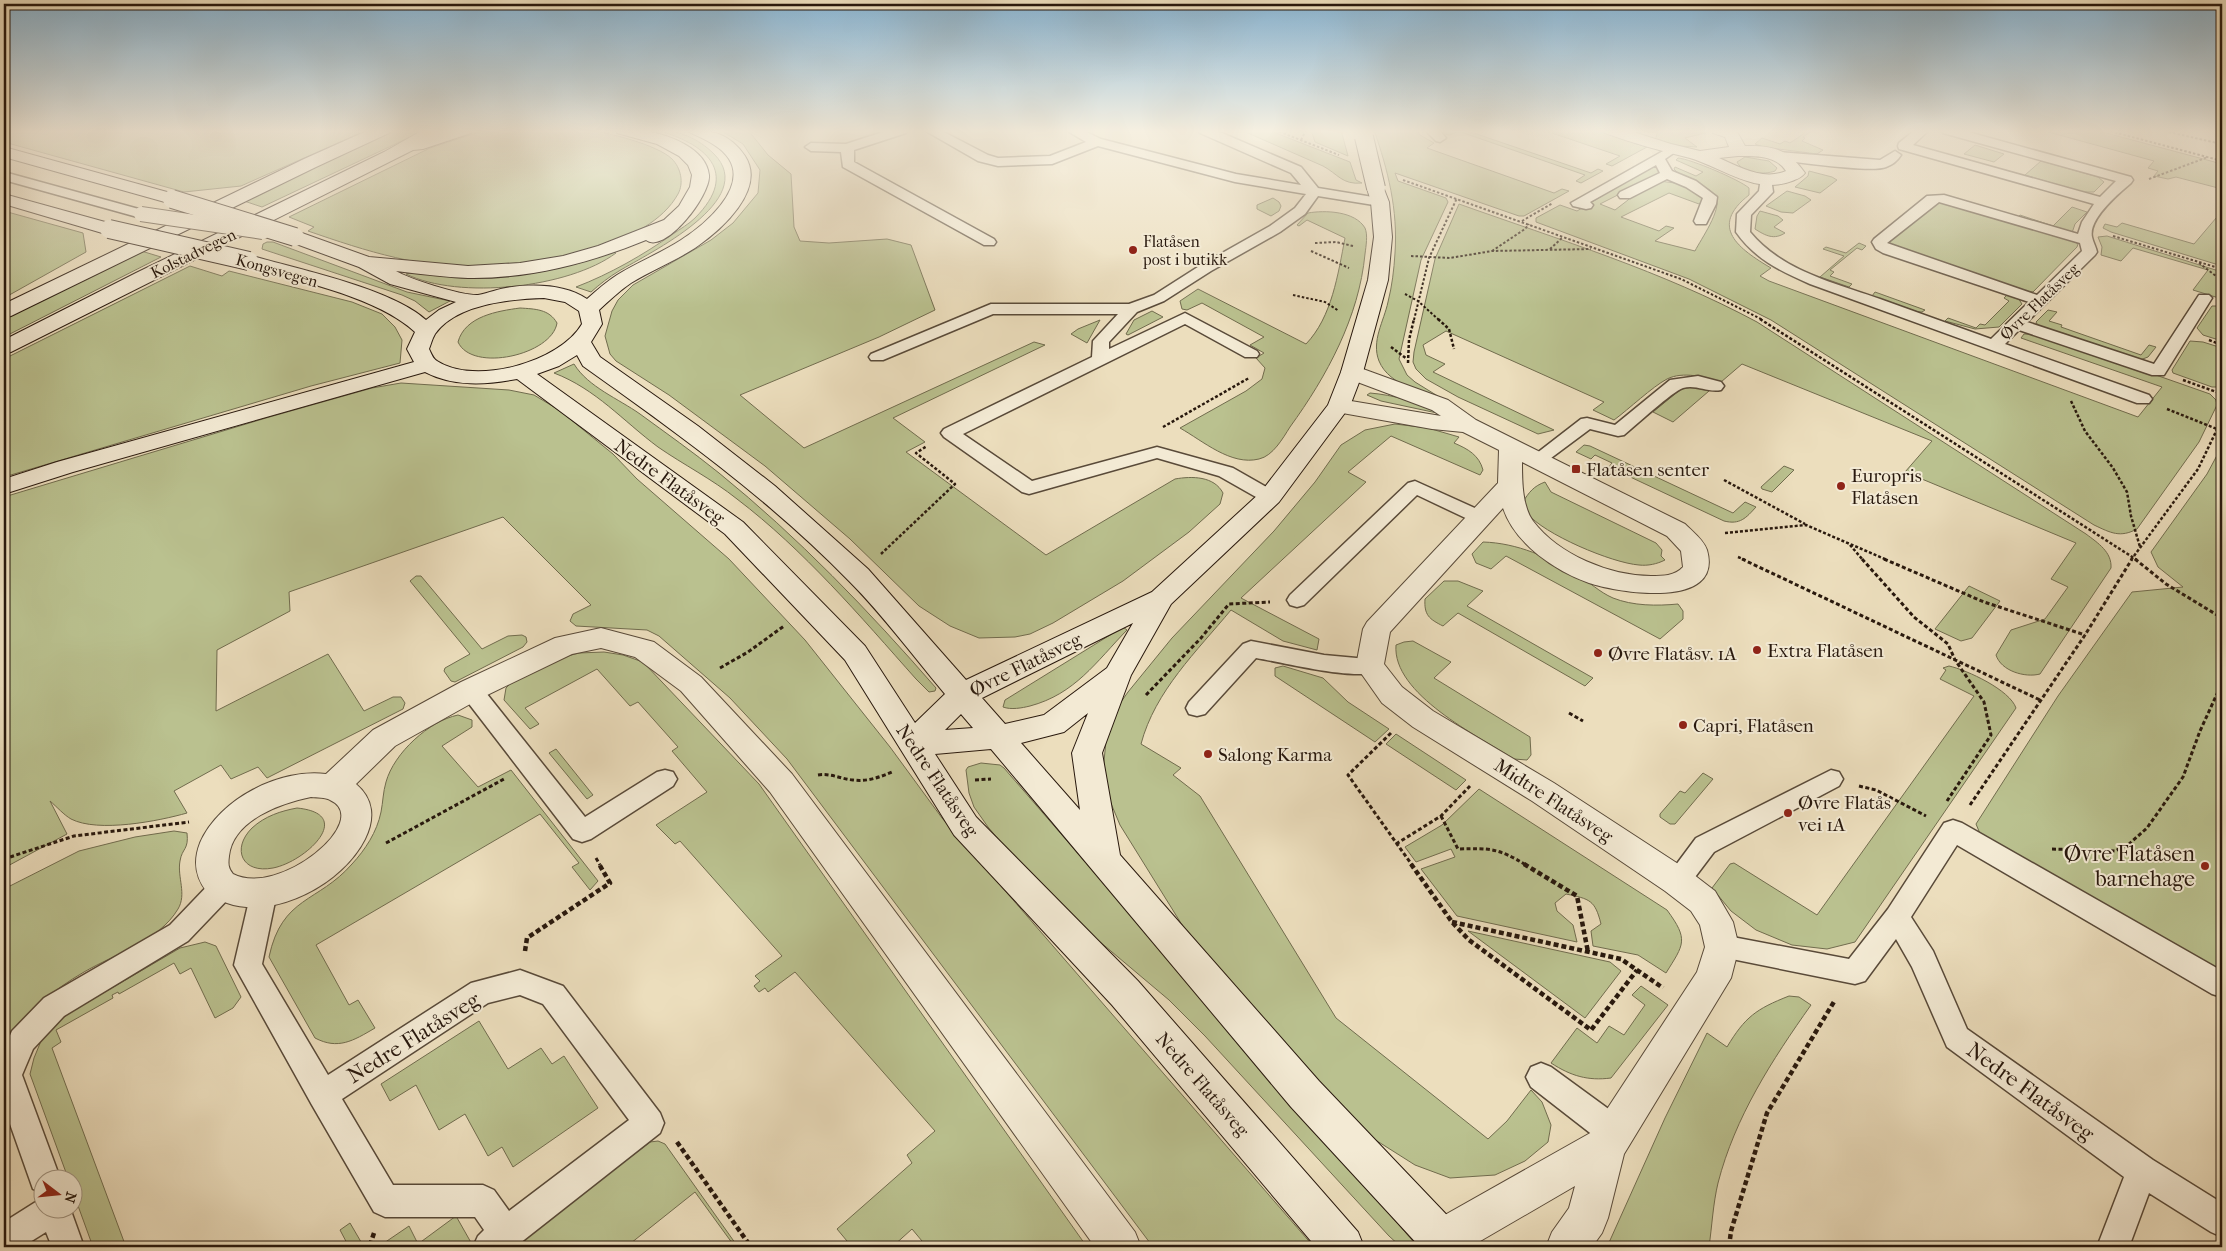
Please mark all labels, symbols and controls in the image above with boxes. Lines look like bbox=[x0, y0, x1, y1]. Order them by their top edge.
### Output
street label: Kolstadvegen bbox=[147, 224, 240, 282]
place label: Flatåsen post i butikk bbox=[1142, 232, 1228, 269]
marker: Flatåsen post i butikk bbox=[1127, 244, 1139, 256]
street label: Kongsvegen bbox=[234, 250, 321, 291]
street label: Øvre Flatåsveg bbox=[1996, 259, 2083, 344]
street label: Nedre Flatåsveg bbox=[610, 434, 730, 530]
place label: Flatåsen senter bbox=[1586, 459, 1710, 481]
marker: Flatåsen senter bbox=[1570, 463, 1582, 475]
place label: Europris Flatåsen bbox=[1851, 465, 1922, 509]
marker: Europris Flatåsen bbox=[1835, 480, 1847, 492]
street label: Øvre Flatåsveg bbox=[966, 628, 1086, 701]
place label: Extra Flatåsen bbox=[1767, 640, 1884, 662]
place label: Øvre Flatåsv. 1A bbox=[1608, 643, 1737, 665]
marker: Extra Flatåsen bbox=[1751, 644, 1763, 656]
marker: Øvre Flatåsv. 1A bbox=[1592, 647, 1604, 659]
place label: Capri, Flatåsen bbox=[1693, 715, 1814, 737]
marker: Capri, Flatåsen bbox=[1677, 719, 1689, 731]
street label: Nedre Flatåsveg bbox=[891, 720, 983, 842]
place label: Salong Karma bbox=[1218, 744, 1332, 766]
marker: Salong Karma bbox=[1202, 748, 1214, 760]
street label: Midtre Flatåsveg bbox=[1490, 754, 1618, 848]
place label: Øvre Flatås vei 1A bbox=[1798, 792, 1891, 836]
marker: Øvre Flatås vei 1A bbox=[1782, 807, 1794, 819]
place label: Øvre Flatåsen barnehage bbox=[2064, 841, 2195, 892]
marker: Øvre Flatåsen barnehage bbox=[2199, 860, 2211, 872]
street label: Nedre Flatåsveg bbox=[342, 987, 485, 1089]
street label: Nedre Flatåsveg bbox=[1151, 1028, 1254, 1142]
street label: Nedre Flatåsveg bbox=[1961, 1037, 2100, 1147]
north arrow bbox=[32, 1168, 82, 1218]
text: N bbox=[60, 1190, 80, 1205]

